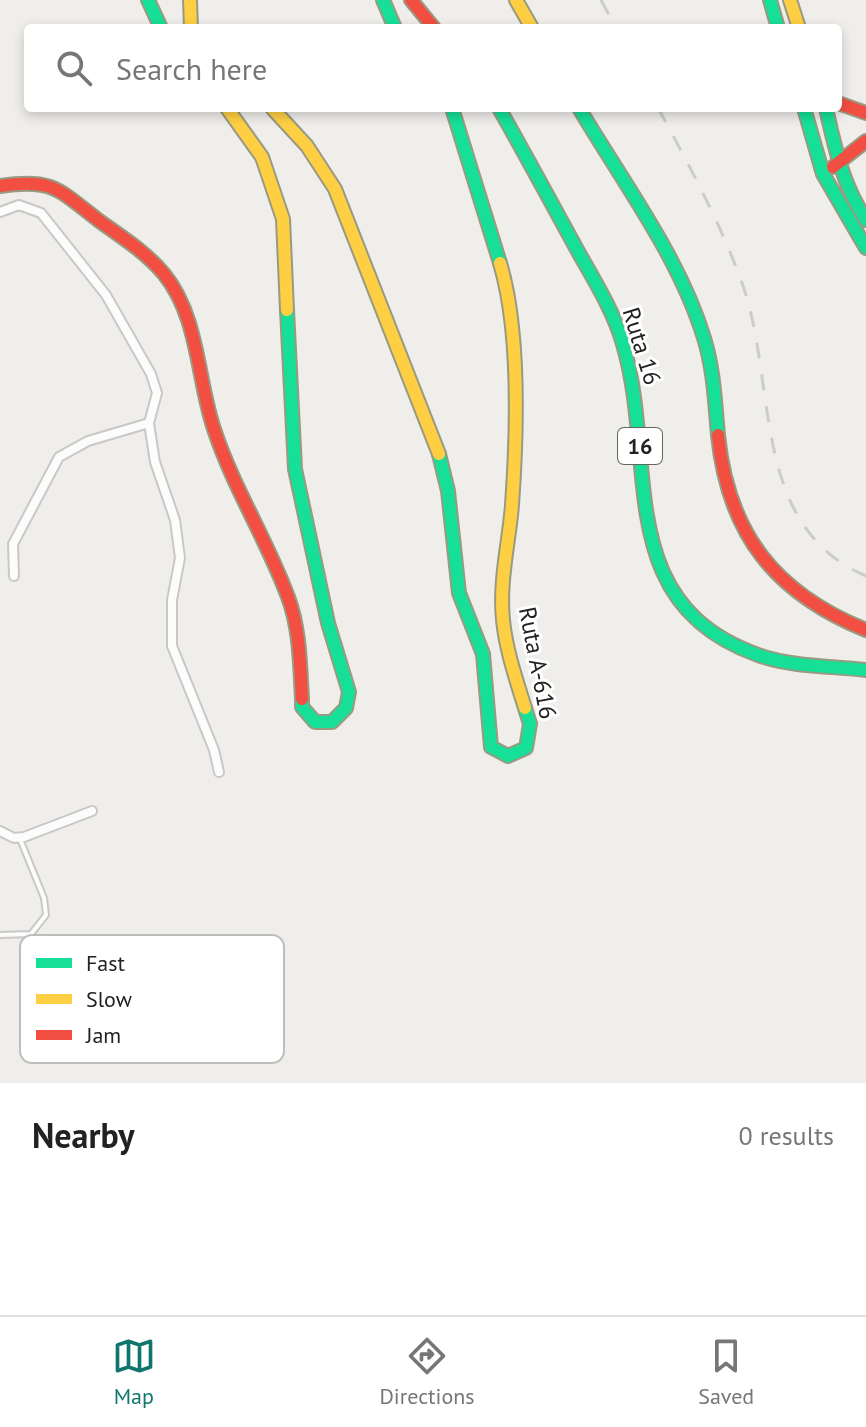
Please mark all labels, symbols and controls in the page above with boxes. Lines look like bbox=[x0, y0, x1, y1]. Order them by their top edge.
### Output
search box bbox=[24, 24, 842, 112]
icon: search bbox=[52, 46, 96, 90]
text: Search here bbox=[116, 49, 267, 88]
street label: Ruta 16 bbox=[616, 303, 668, 389]
road number: 16 bbox=[618, 428, 662, 464]
street label: Ruta A-616 bbox=[512, 604, 564, 722]
legend bbox=[20, 935, 284, 1063]
text: Fast bbox=[86, 949, 126, 977]
text: Slow bbox=[86, 985, 132, 1013]
text: Jam bbox=[85, 1021, 121, 1049]
text: Nearby bbox=[32, 1113, 134, 1157]
text: 0 results bbox=[739, 1119, 834, 1152]
tab: Map bbox=[112, 1334, 156, 1410]
tab: Directions bbox=[379, 1334, 475, 1410]
tab: Saved bbox=[698, 1334, 754, 1410]

